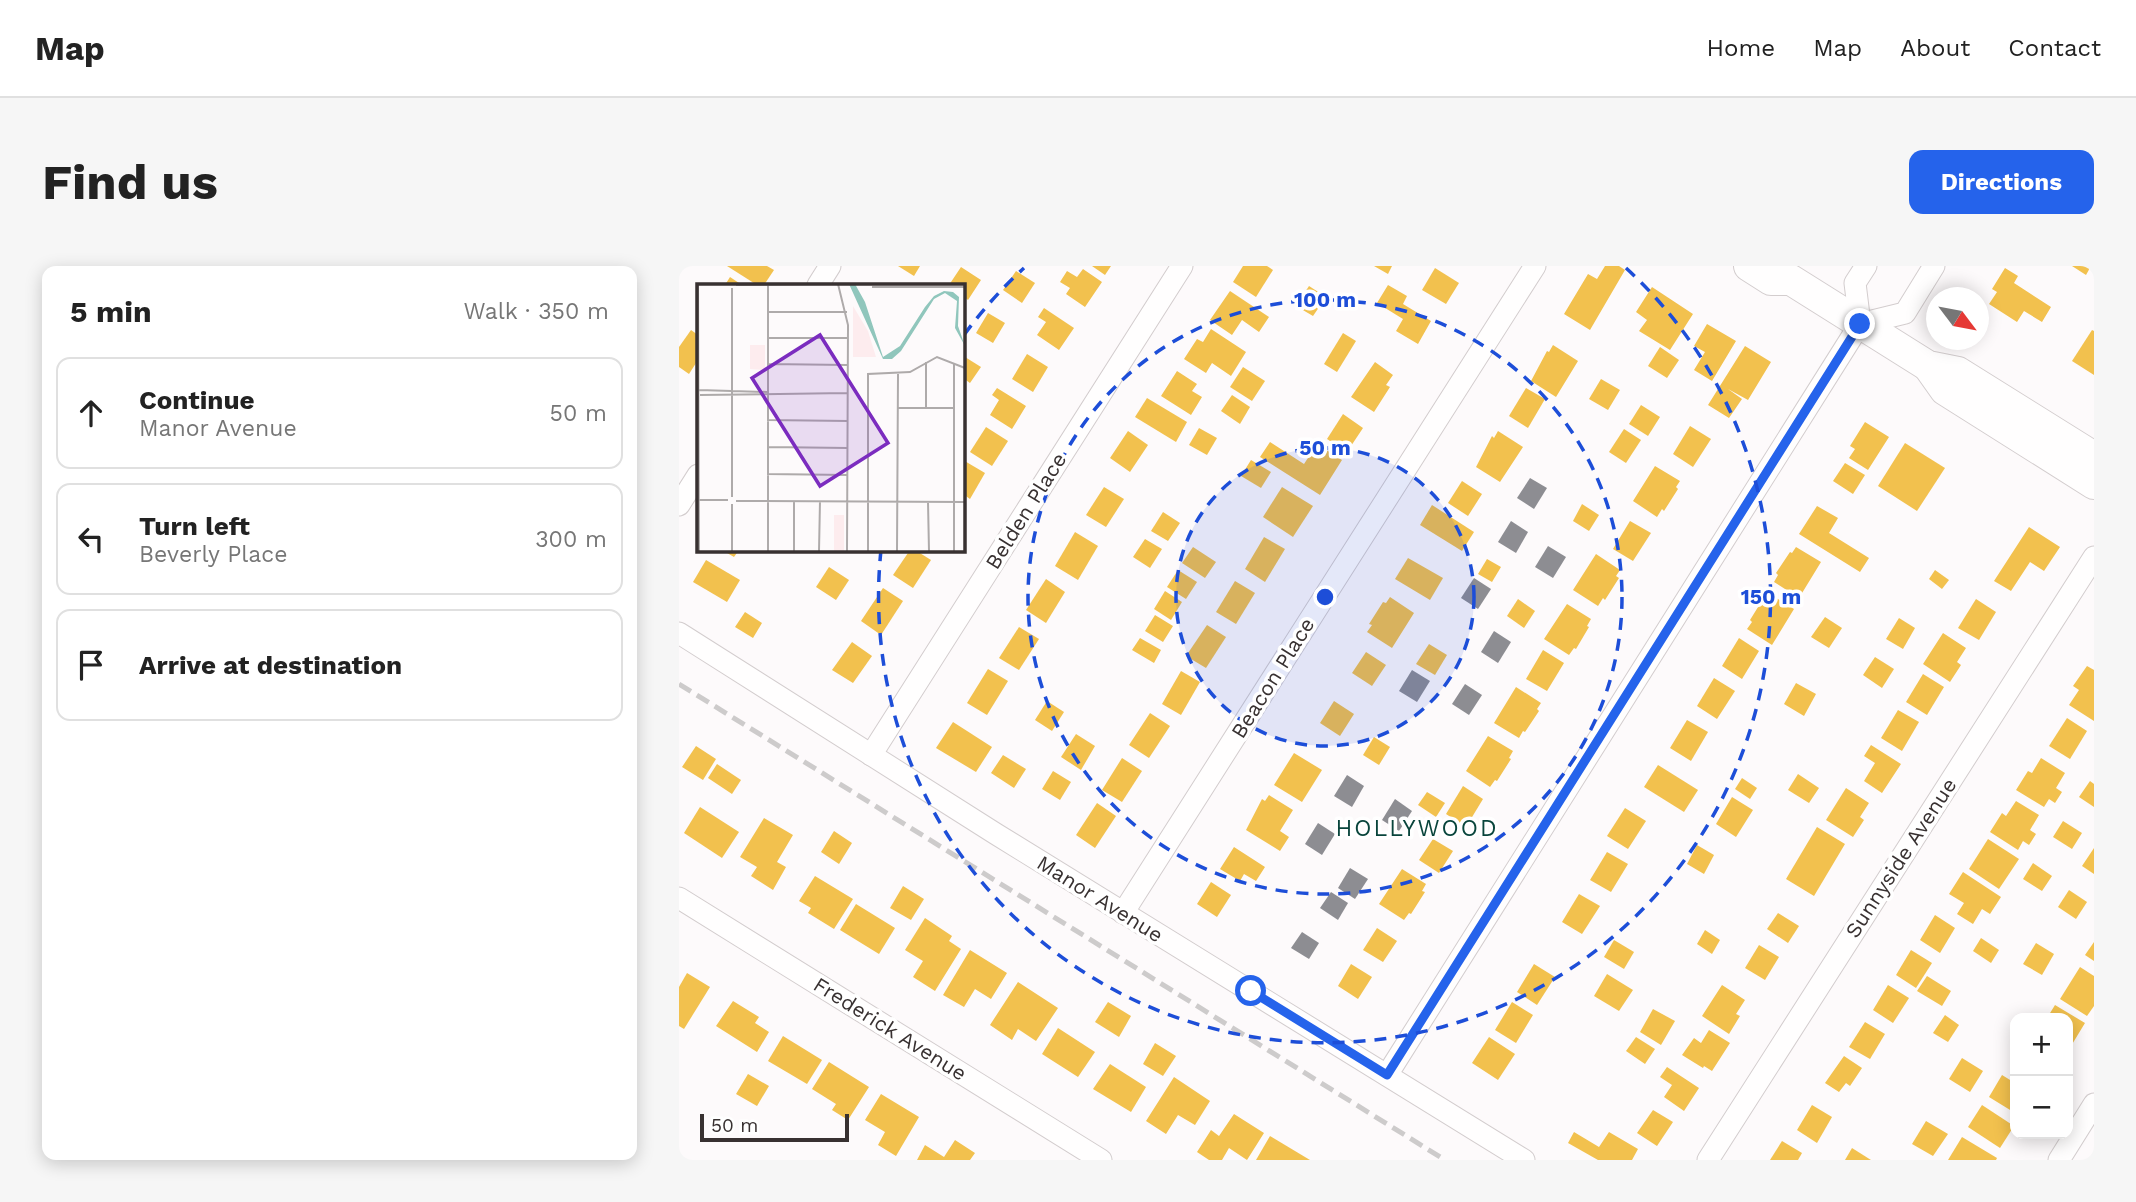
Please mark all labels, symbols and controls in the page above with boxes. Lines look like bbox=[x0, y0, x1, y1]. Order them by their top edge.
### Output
text: Map bbox=[35, 29, 105, 68]
text: Home bbox=[1707, 34, 1775, 62]
text: Map bbox=[1813, 34, 1862, 62]
text: About bbox=[1900, 34, 1970, 62]
text: Contact bbox=[2008, 34, 2101, 62]
button: Directions bbox=[1909, 150, 2094, 214]
text: Find us bbox=[42, 153, 218, 211]
inset map bbox=[697, 284, 964, 551]
text: 100 m bbox=[1294, 287, 1356, 312]
north arrow bbox=[1926, 287, 1989, 350]
text: 5 min bbox=[70, 294, 152, 329]
text: Walk · 350 m bbox=[463, 298, 609, 325]
route end bbox=[1844, 308, 1875, 339]
text: Continue bbox=[139, 385, 255, 415]
icon: ahead bbox=[72, 394, 110, 432]
text: 50 m bbox=[550, 400, 607, 427]
text: Manor Avenue bbox=[139, 415, 297, 442]
text: 50 m bbox=[1299, 435, 1351, 460]
street label: Belden Place bbox=[980, 448, 1071, 574]
text: Turn left bbox=[139, 511, 250, 541]
icon: left bbox=[72, 520, 110, 558]
text: 300 m bbox=[535, 526, 607, 553]
text: Beverly Place bbox=[139, 541, 287, 568]
text: 150 m bbox=[1741, 584, 1801, 609]
centre of rings bbox=[1313, 585, 1337, 609]
street label: Beacon Place bbox=[1226, 613, 1320, 743]
icon: arrive bbox=[72, 646, 110, 684]
text: Arrive at destination bbox=[139, 650, 402, 680]
street label: Sunnyside Avenue bbox=[1840, 773, 1961, 942]
district label: HOLLYWOOD bbox=[1335, 815, 1499, 842]
street label: Manor Avenue bbox=[1033, 850, 1168, 947]
street label: Frederick Avenue bbox=[809, 971, 971, 1086]
route start bbox=[1235, 975, 1266, 1006]
map controls bbox=[2010, 1013, 2073, 1139]
button: + bbox=[2010, 1013, 2073, 1076]
button: − bbox=[2010, 1076, 2073, 1139]
scale bar bbox=[700, 1111, 849, 1143]
text: 50 m bbox=[711, 1114, 758, 1137]

